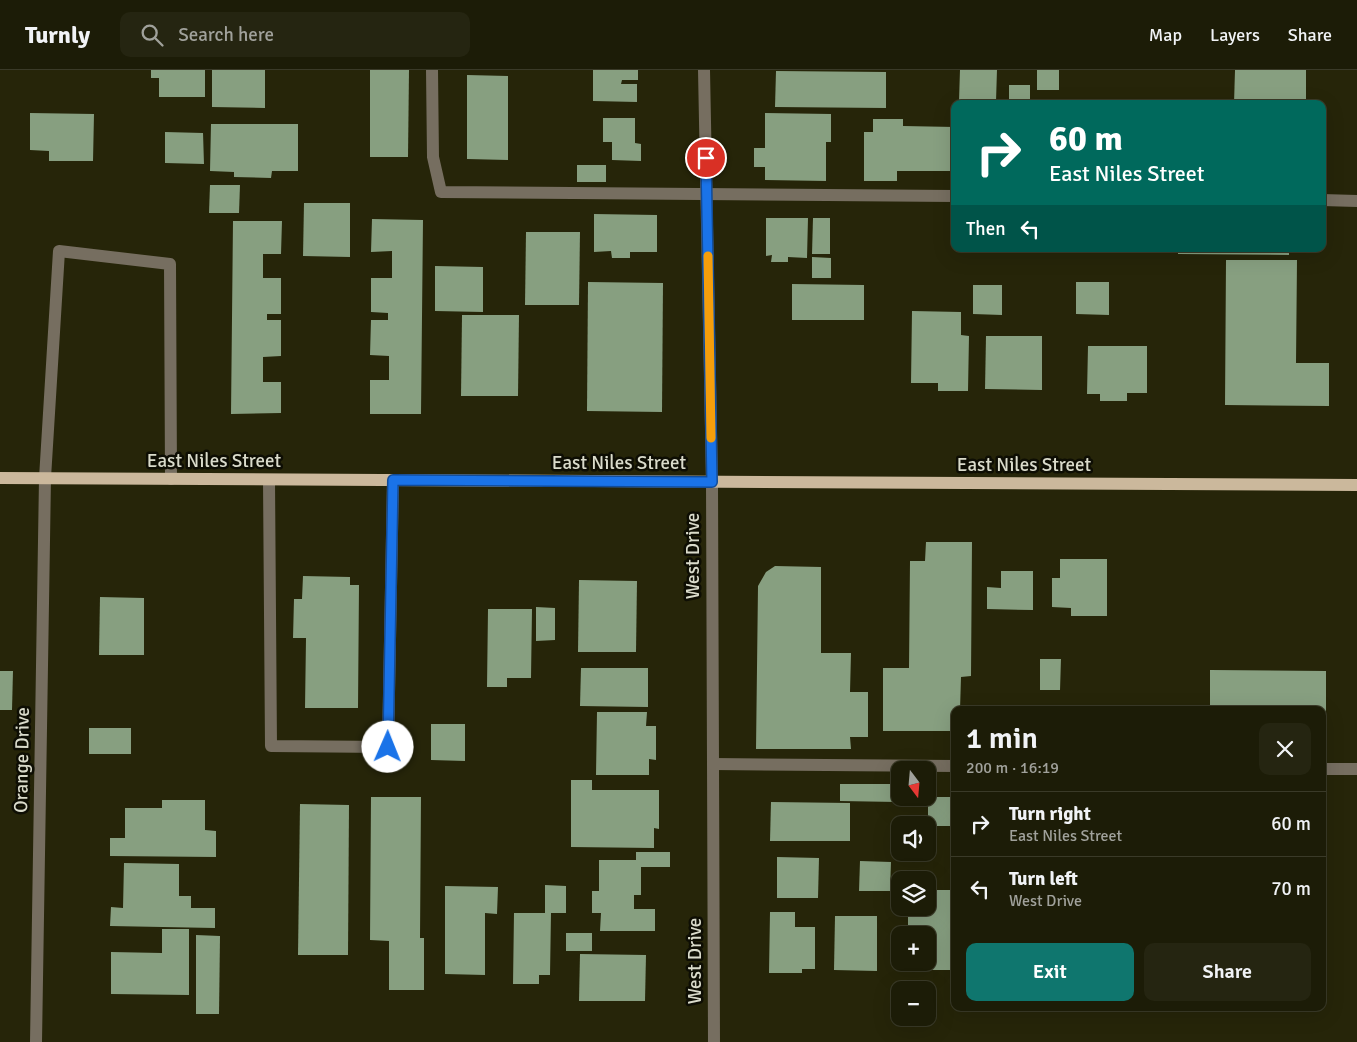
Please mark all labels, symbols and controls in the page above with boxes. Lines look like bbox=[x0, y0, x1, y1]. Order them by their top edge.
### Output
search box bbox=[120, 12, 470, 57]
text: Turnly bbox=[25, 20, 90, 50]
icon: search bbox=[138, 21, 166, 49]
text: Search here bbox=[178, 23, 274, 47]
text: Map bbox=[1149, 24, 1182, 46]
text: Layers bbox=[1210, 24, 1260, 46]
text: Share bbox=[1288, 24, 1332, 46]
text: 60 m bbox=[1049, 117, 1123, 160]
icon: right bbox=[966, 120, 1031, 185]
pin bbox=[685, 137, 727, 179]
icon: arrive bbox=[692, 144, 720, 172]
text: East Niles Street bbox=[1049, 160, 1205, 187]
icon: left bbox=[1016, 215, 1044, 243]
text: Then bbox=[966, 217, 1006, 241]
street label: East Niles Street bbox=[147, 449, 282, 473]
street label: East Niles Street bbox=[552, 451, 687, 475]
street label: East Niles Street bbox=[957, 453, 1092, 477]
street label: West Drive bbox=[681, 513, 705, 599]
street label: Orange Drive bbox=[9, 707, 35, 813]
position arrow bbox=[361, 720, 413, 772]
text: 1 min bbox=[966, 720, 1038, 757]
button: close bbox=[1259, 723, 1311, 775]
text: 200 m · 16:19 bbox=[966, 758, 1059, 778]
north arrow bbox=[891, 761, 936, 806]
map controls bbox=[891, 761, 936, 1026]
text: Turn right bbox=[1009, 802, 1091, 826]
icon: right bbox=[966, 810, 994, 838]
text: 60 m bbox=[1271, 812, 1311, 836]
button: sound bbox=[891, 816, 936, 861]
text: East Niles Street bbox=[1009, 826, 1122, 846]
text: Turn left bbox=[1009, 867, 1078, 891]
button: layers bbox=[891, 871, 936, 916]
icon: left bbox=[966, 875, 994, 903]
text: 70 m bbox=[1271, 877, 1311, 901]
text: West Drive bbox=[1009, 891, 1082, 911]
street label: West Drive bbox=[683, 918, 707, 1004]
button: + bbox=[891, 926, 936, 971]
button: Exit bbox=[966, 943, 1134, 1001]
button: Share bbox=[1144, 943, 1311, 1001]
button: − bbox=[891, 981, 936, 1026]

